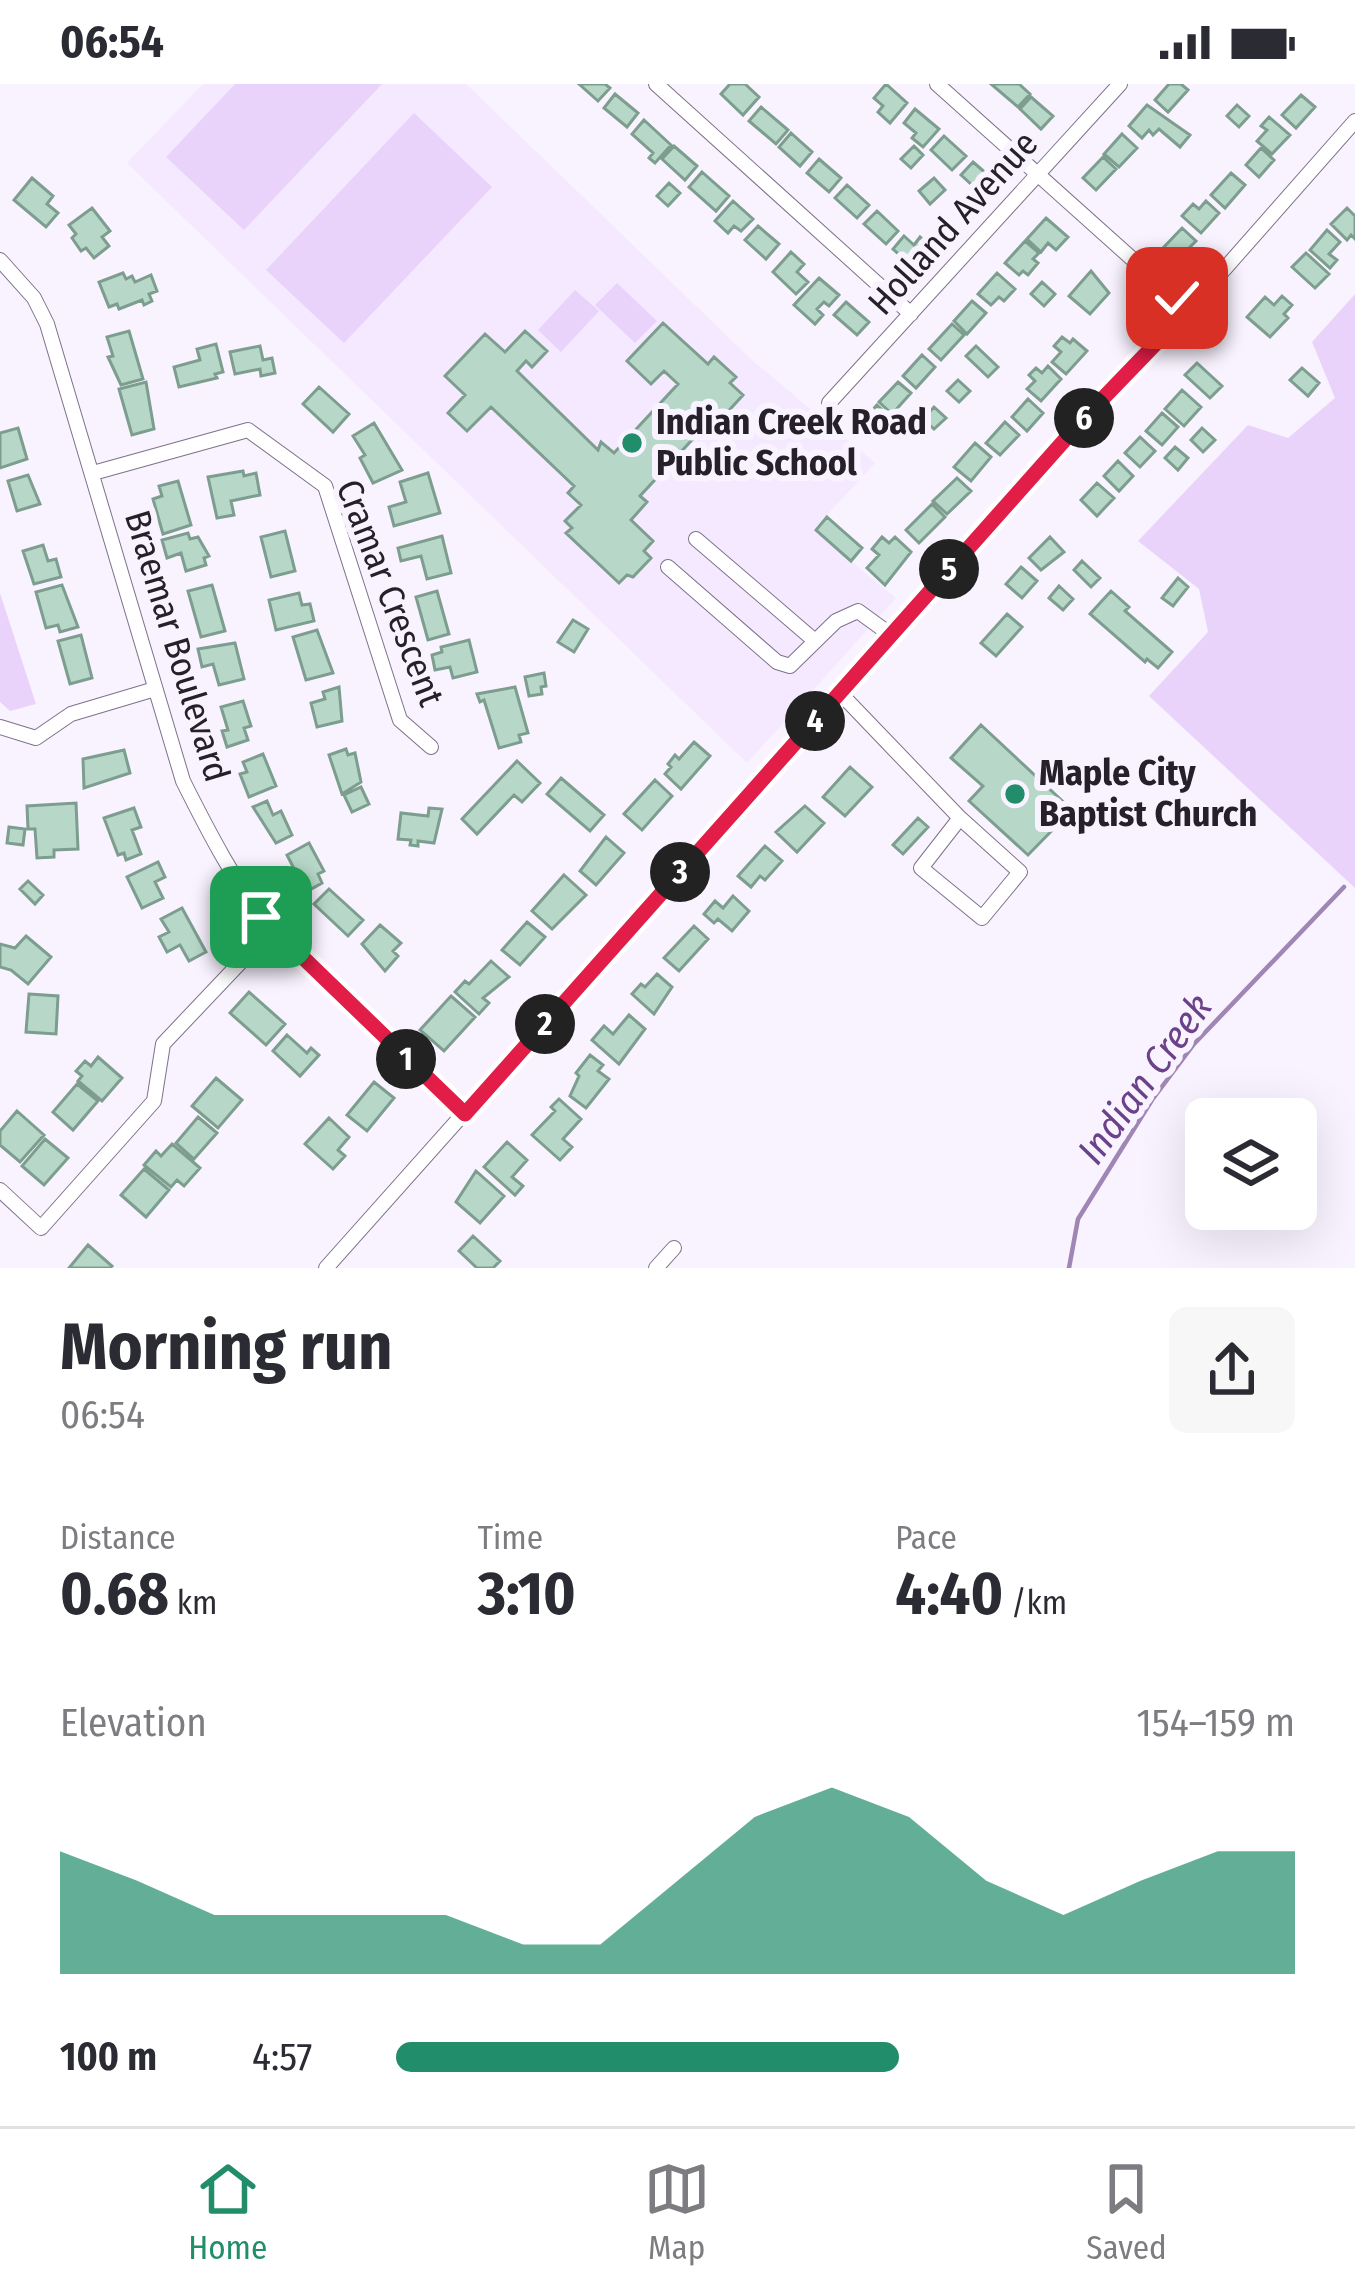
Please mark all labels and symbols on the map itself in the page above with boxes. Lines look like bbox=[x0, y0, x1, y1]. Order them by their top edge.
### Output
street label: Holland Avenue bbox=[859, 122, 1047, 324]
pin bbox=[1126, 247, 1228, 349]
pin: 6 bbox=[1054, 388, 1114, 448]
place label: Indian Creek Road Public School bbox=[656, 400, 927, 485]
marker: Indian Creek Road Public School bbox=[619, 430, 645, 456]
street label: Cramar Crescent bbox=[327, 474, 453, 713]
street label: Braemar Boulevard bbox=[115, 505, 239, 787]
pin: 5 bbox=[919, 539, 979, 599]
pin: 4 bbox=[785, 691, 845, 751]
place label: Maple City Baptist Church bbox=[1039, 751, 1257, 836]
marker: Maple City Baptist Church bbox=[1002, 781, 1028, 807]
pin: 3 bbox=[650, 842, 710, 902]
pin bbox=[210, 866, 312, 968]
water label: Indian Creek bbox=[1068, 985, 1222, 1173]
pin: 2 bbox=[515, 994, 575, 1054]
pin: 1 bbox=[376, 1029, 436, 1089]

